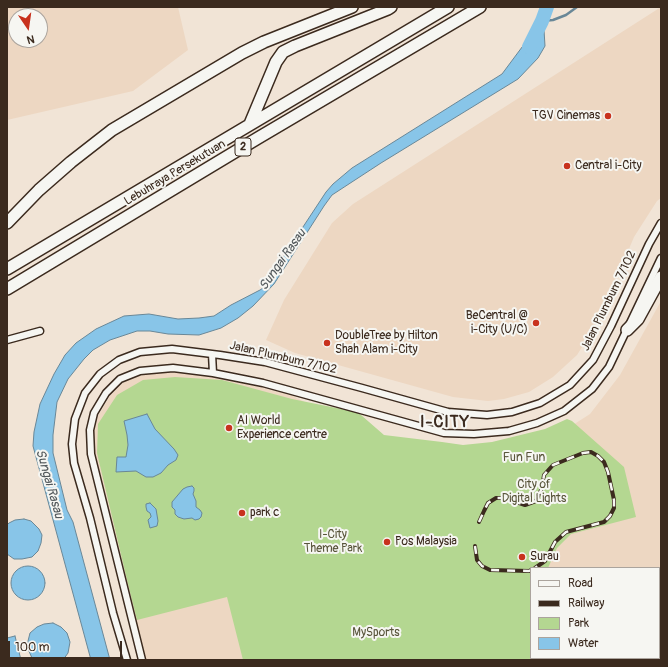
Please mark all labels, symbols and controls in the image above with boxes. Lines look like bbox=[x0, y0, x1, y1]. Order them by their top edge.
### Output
north arrow bbox=[8, 8, 48, 48]
text: N bbox=[26, 32, 36, 46]
place label: TGV Cinemas bbox=[532, 109, 600, 123]
marker: TGV Cinemas bbox=[603, 111, 613, 121]
street label: Lebuhraya Persekutuan bbox=[122, 137, 228, 209]
road number: 2 bbox=[235, 138, 251, 156]
place label: Central i-City bbox=[575, 159, 642, 173]
marker: Central i-City bbox=[562, 161, 572, 171]
water label: Sungai Rasau bbox=[256, 226, 310, 294]
street label: Jalan Plumbum 7/102 bbox=[578, 249, 640, 353]
place label: BeCentral @ i-City (U/C) bbox=[466, 309, 528, 337]
marker: BeCentral @ i-City (U/C) bbox=[531, 318, 541, 328]
place label: DoubleTree by Hilton Shah Alam i-City bbox=[335, 329, 438, 357]
marker: DoubleTree by Hilton Shah Alam i-City bbox=[322, 338, 332, 348]
street label: Jalan Plumbum 7/102 bbox=[228, 339, 338, 377]
district label: I-CITY bbox=[420, 413, 470, 433]
place label: AI World Experience centre bbox=[237, 414, 327, 442]
marker: AI World Experience centre bbox=[224, 423, 234, 433]
water label: Sungai Rasau bbox=[32, 448, 66, 520]
park label: Fun Fun bbox=[503, 451, 545, 465]
park label: City of Digital Lights bbox=[502, 478, 566, 506]
place label: park c bbox=[250, 506, 279, 520]
marker: park c bbox=[237, 508, 247, 518]
park label: I-City Theme Park bbox=[304, 528, 362, 556]
place label: Pos Malaysia bbox=[395, 535, 457, 549]
marker: Pos Malaysia bbox=[382, 537, 392, 547]
place label: Surau bbox=[530, 550, 559, 564]
marker: Surau bbox=[517, 552, 527, 562]
legend bbox=[530, 567, 660, 659]
text: Road bbox=[568, 576, 593, 591]
text: Railway bbox=[568, 596, 604, 611]
text: Park bbox=[568, 616, 589, 631]
park label: MySports bbox=[352, 626, 400, 640]
scale bar bbox=[10, 633, 124, 659]
text: Water bbox=[568, 636, 599, 651]
text: 100 m bbox=[15, 640, 49, 655]

